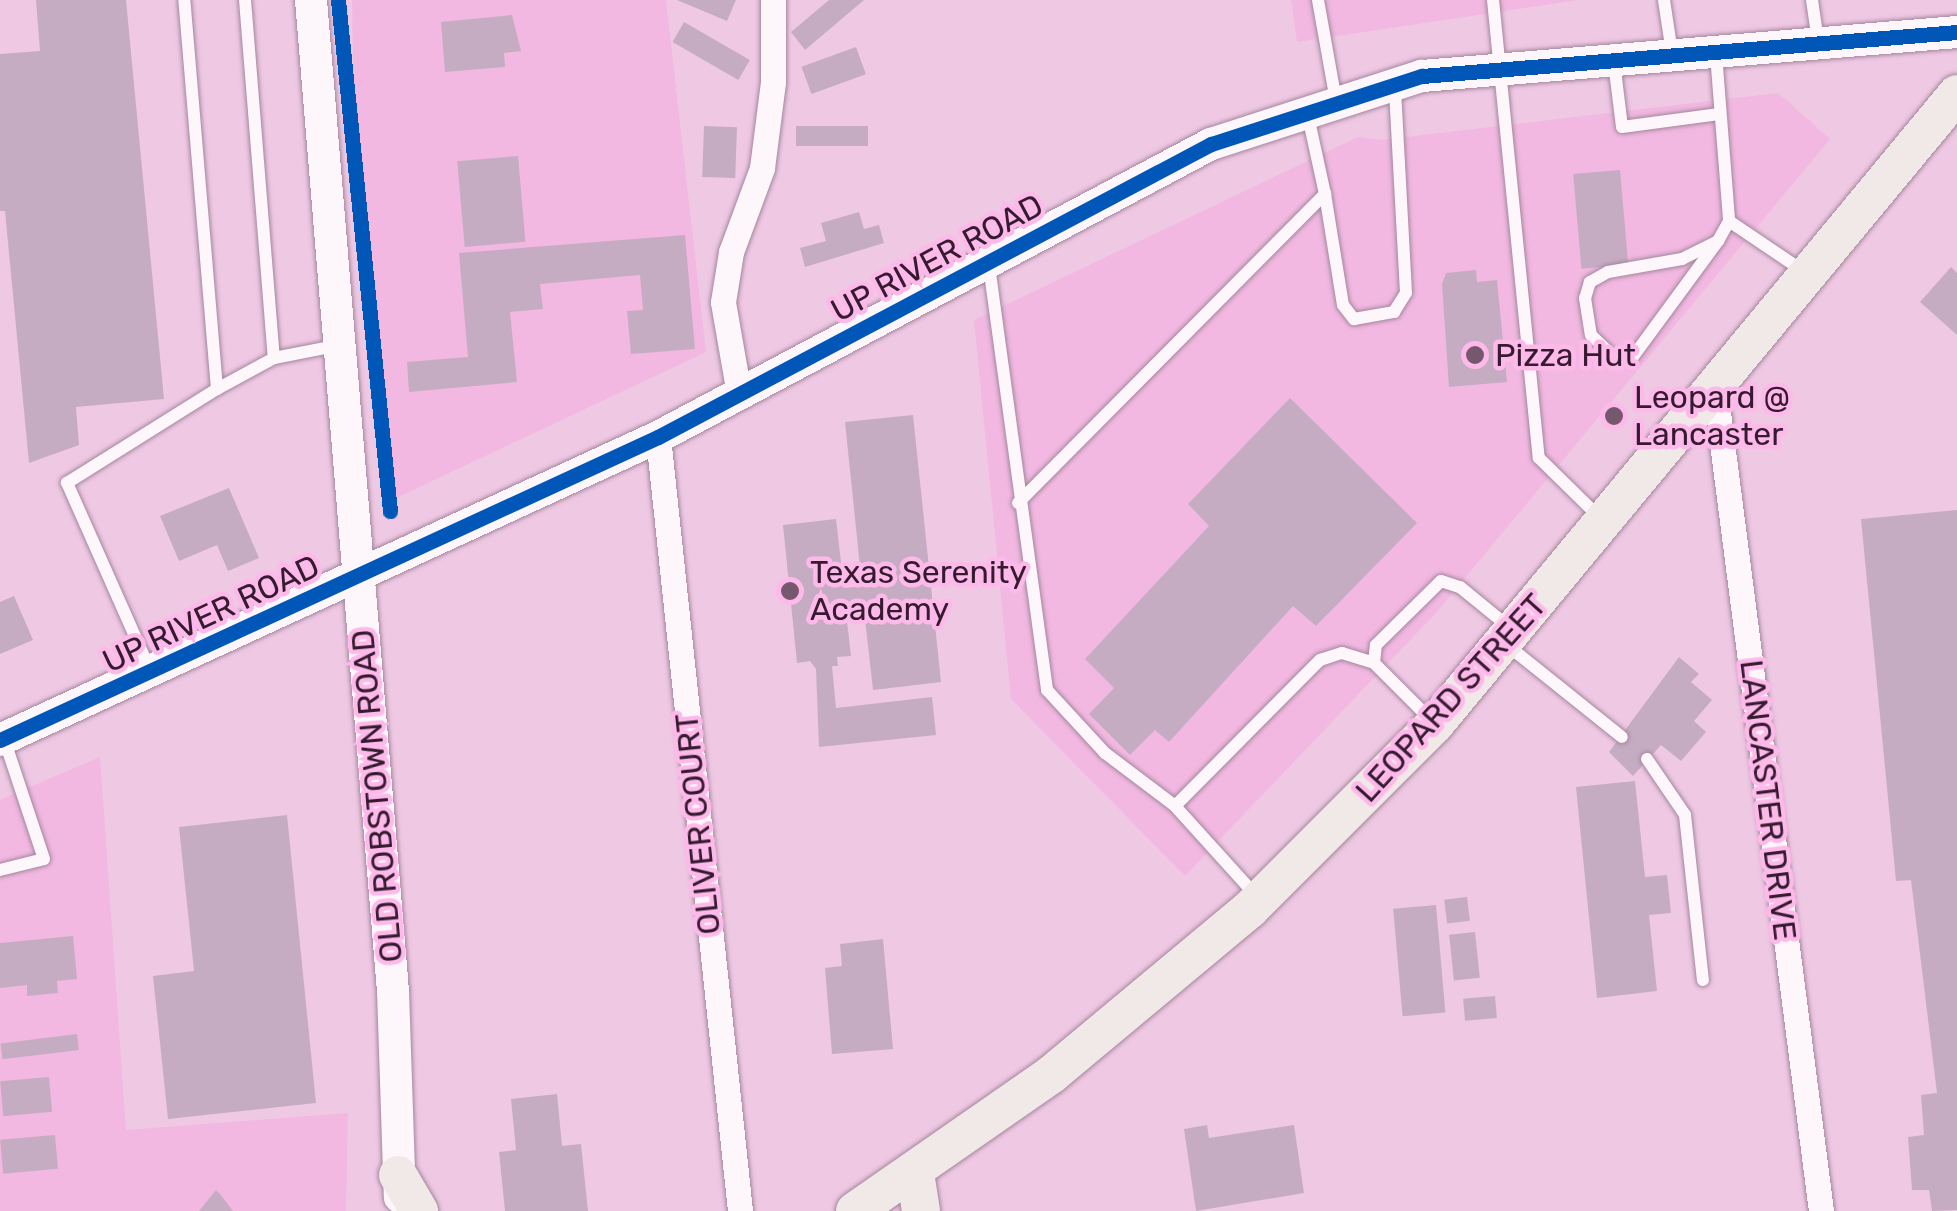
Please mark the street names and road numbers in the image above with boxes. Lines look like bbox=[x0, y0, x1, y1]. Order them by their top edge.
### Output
street label: UP RIVER ROAD bbox=[824, 186, 1050, 330]
street label: UP RIVER ROAD bbox=[96, 547, 326, 681]
street label: LEOPARD STREET bbox=[1347, 586, 1555, 810]
street label: OLD ROBSTOWN ROAD bbox=[343, 628, 411, 964]
street label: LANCASTER DRIVE bbox=[1732, 658, 1804, 942]
street label: OLIVER COURT bbox=[667, 712, 729, 936]

